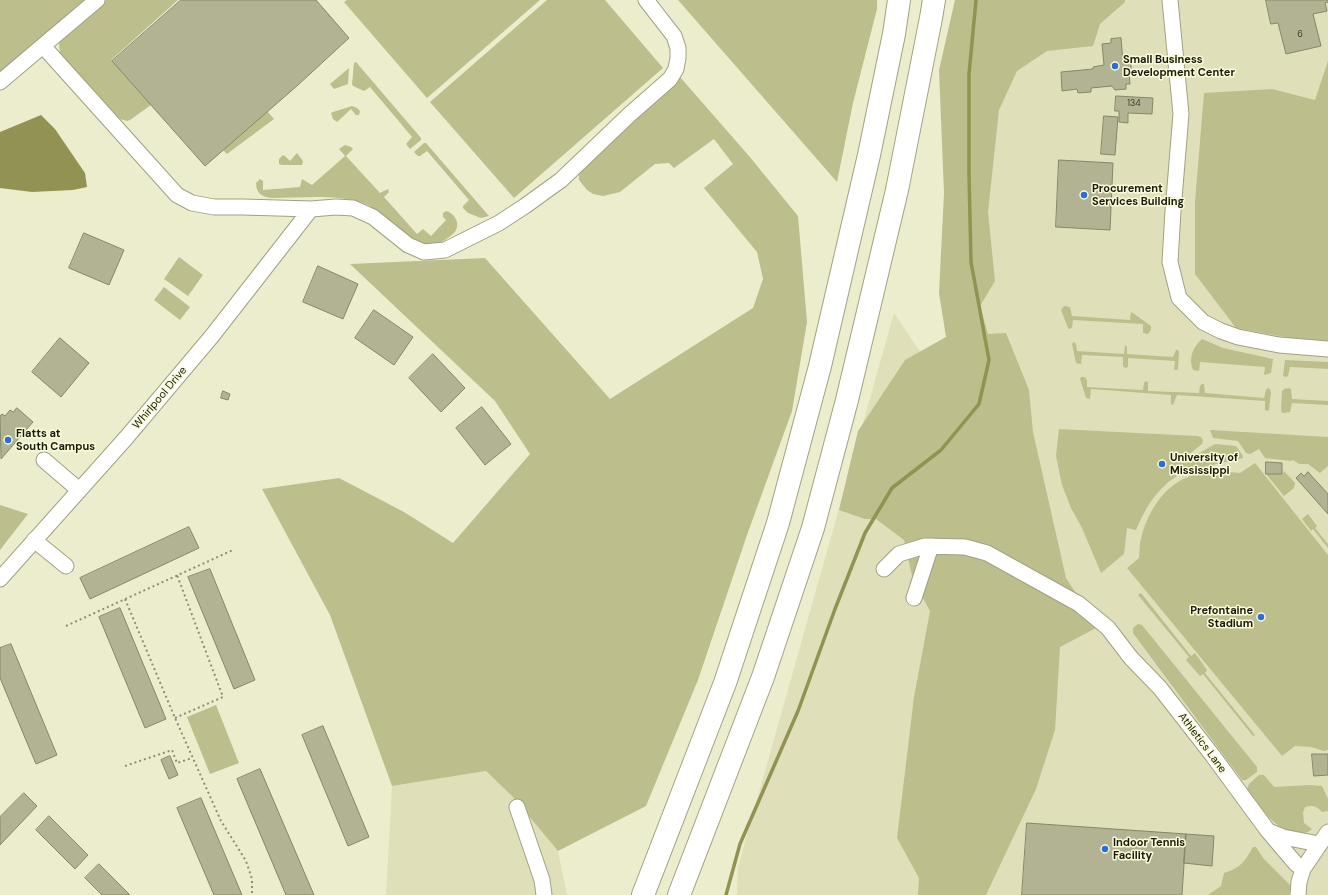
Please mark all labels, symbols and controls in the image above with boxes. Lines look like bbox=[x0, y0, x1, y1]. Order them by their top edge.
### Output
house number: 6 bbox=[1297, 30, 1303, 40]
place label: Small Business Development Center bbox=[1123, 53, 1235, 79]
marker: Small Business Development Center bbox=[1110, 61, 1120, 71]
house number: 134 bbox=[1127, 99, 1141, 109]
place label: Procurement Services Building bbox=[1092, 182, 1184, 208]
marker: Procurement Services Building bbox=[1079, 190, 1089, 200]
street label: Whirlpool Drive bbox=[130, 364, 190, 432]
place label: Flatts at South Campus bbox=[16, 427, 95, 453]
marker: Flatts at South Campus bbox=[3, 435, 13, 445]
place label: University of Mississippi bbox=[1170, 451, 1238, 477]
marker: University of Mississippi bbox=[1157, 459, 1167, 469]
place label: Prefontaine Stadium bbox=[1190, 604, 1253, 630]
marker: Prefontaine Stadium bbox=[1256, 612, 1266, 622]
street label: Athletics Lane bbox=[1175, 710, 1229, 776]
place label: Indoor Tennis Facility bbox=[1113, 836, 1185, 862]
marker: Indoor Tennis Facility bbox=[1100, 844, 1110, 854]

